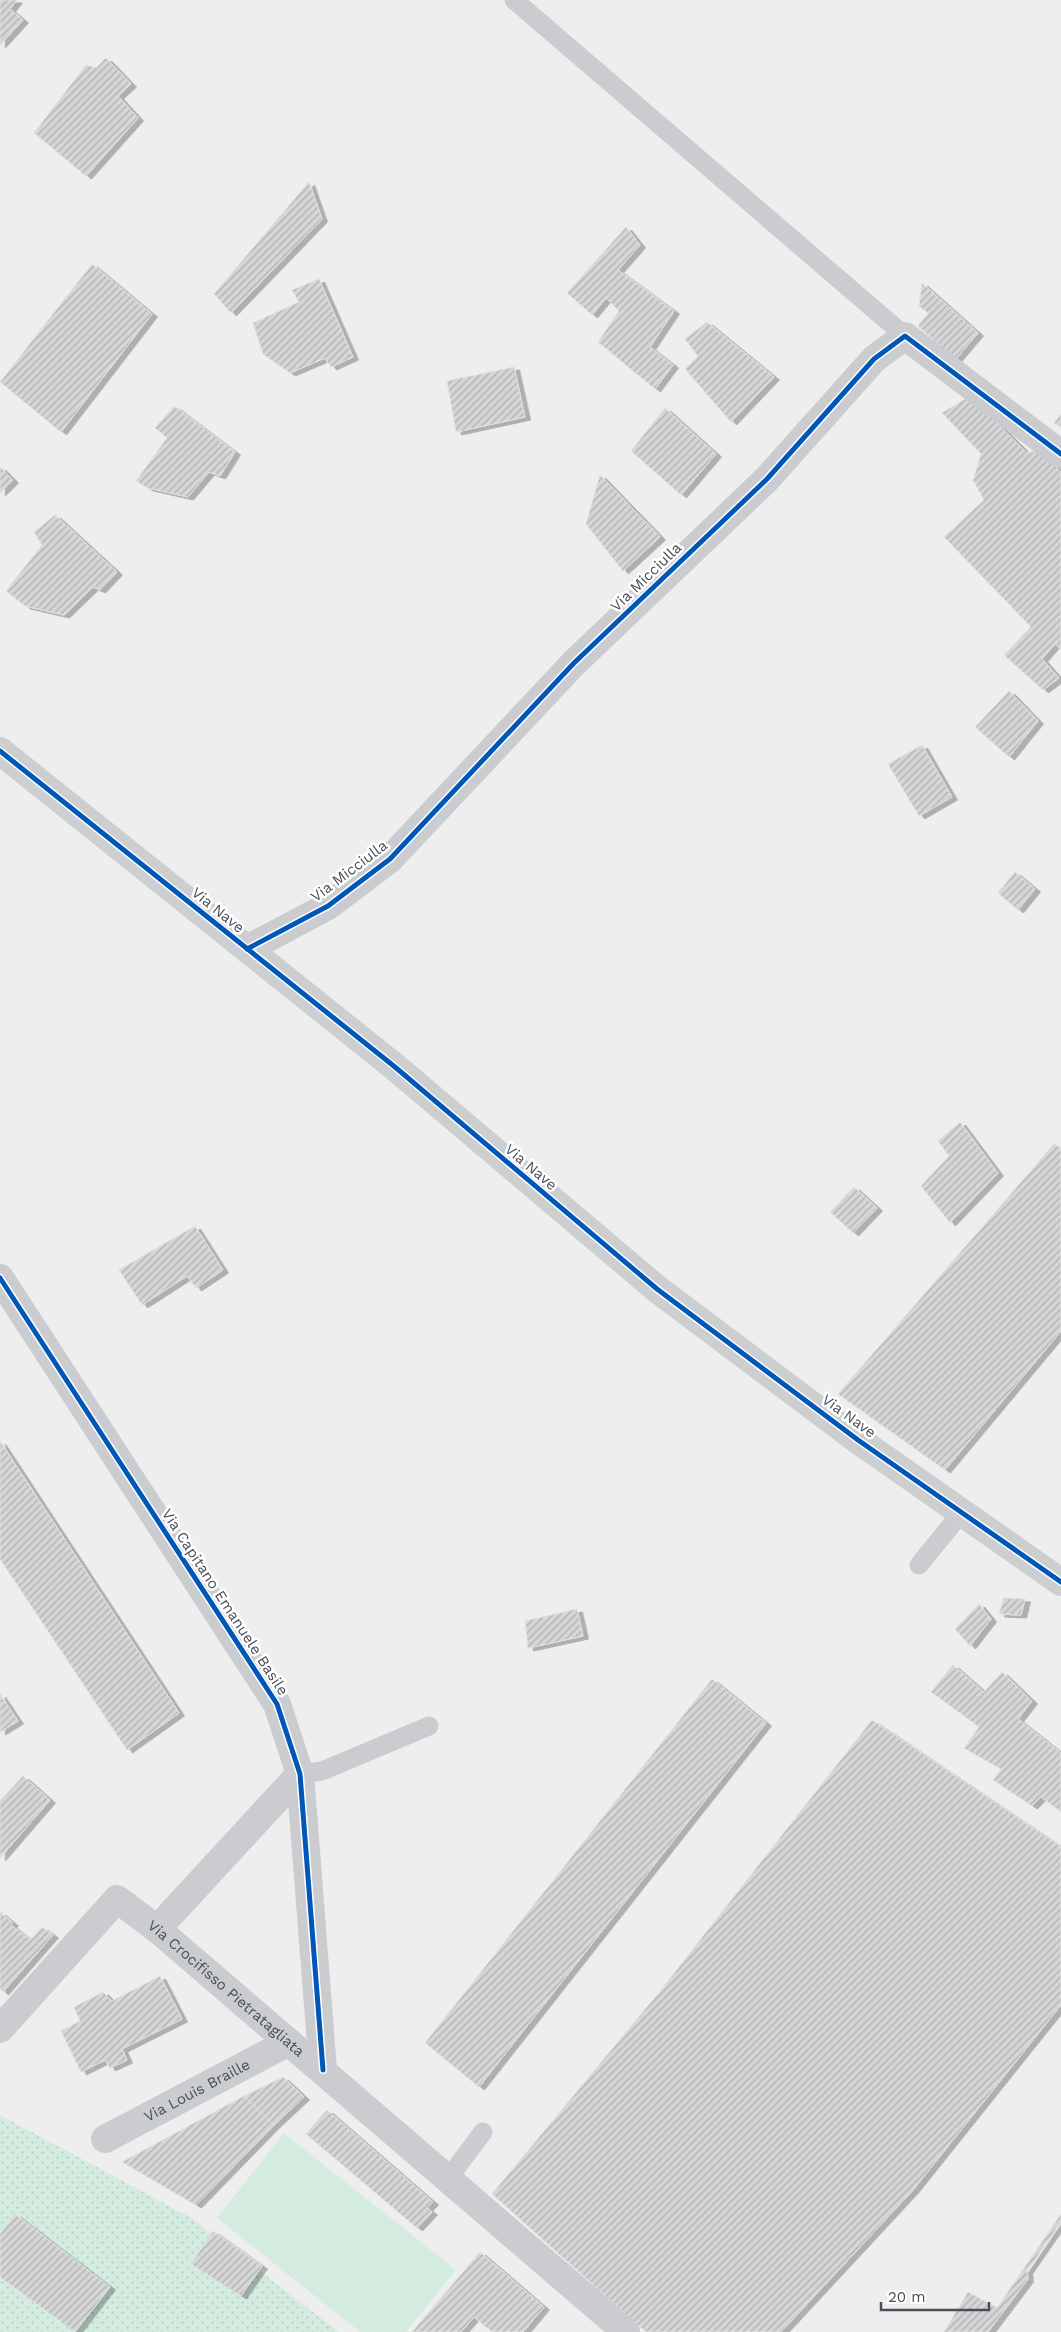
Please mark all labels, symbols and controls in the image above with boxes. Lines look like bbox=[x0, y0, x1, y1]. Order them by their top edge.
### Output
street label: Via Micciulla bbox=[607, 538, 686, 615]
street label: Via Micciulla bbox=[307, 836, 391, 906]
street label: Via Nave bbox=[188, 883, 248, 937]
street label: Via Nave bbox=[501, 1140, 561, 1194]
street label: Via Nave bbox=[818, 1390, 880, 1442]
street label: Via Capitano Emanuele Basile bbox=[158, 1505, 292, 1699]
street label: Via Crocifisso Pietratagliata bbox=[144, 1916, 309, 2061]
street label: Via Louis Braille bbox=[141, 2055, 253, 2126]
scale bar bbox=[881, 2280, 988, 2312]
text: 20 m bbox=[888, 2288, 926, 2306]

